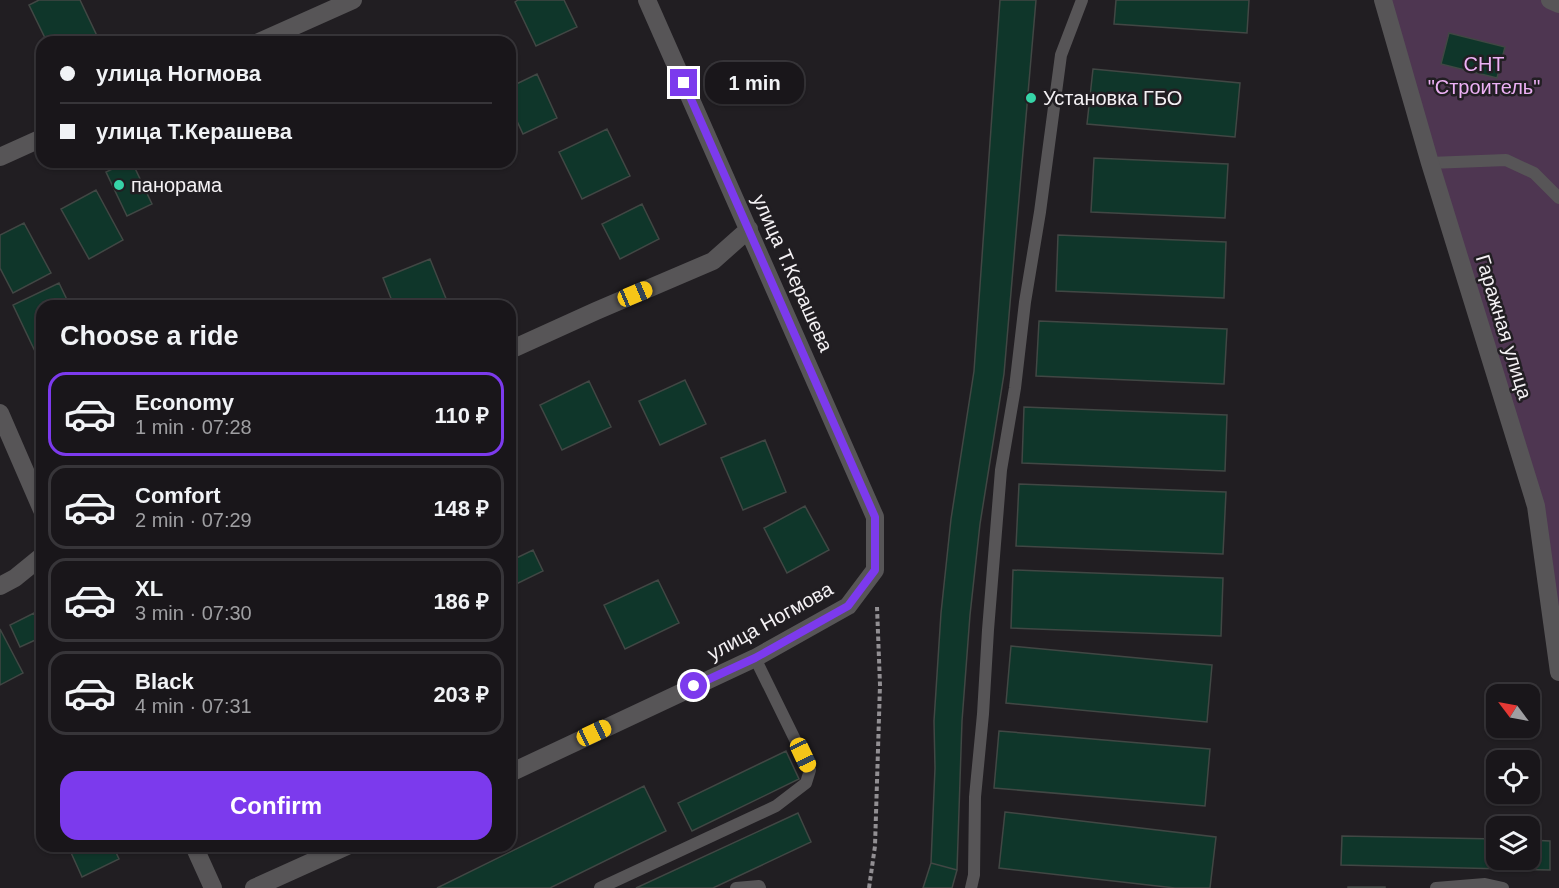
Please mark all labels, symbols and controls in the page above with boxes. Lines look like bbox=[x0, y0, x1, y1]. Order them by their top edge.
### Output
park label: СНТ "Строитель" bbox=[1428, 53, 1540, 98]
text: улица Ногмова bbox=[96, 61, 261, 86]
callout: 1 min bbox=[705, 62, 804, 104]
route end bbox=[670, 69, 697, 96]
text: 1 min bbox=[728, 72, 781, 94]
place label: Установка ГБО bbox=[1043, 87, 1182, 109]
marker: Установка ГБО bbox=[1024, 91, 1038, 105]
text: улица Т.Керашева bbox=[96, 119, 292, 144]
place label: панорама bbox=[131, 174, 223, 196]
marker: панорама bbox=[112, 178, 126, 192]
street label: улица Т.Керашева bbox=[748, 191, 838, 356]
street label: Гаражная улица bbox=[1472, 252, 1537, 403]
car bbox=[615, 279, 655, 309]
text: Choose a ride bbox=[60, 321, 239, 351]
icon: car bbox=[63, 387, 117, 441]
text: Economy bbox=[135, 390, 234, 415]
text: 110 ₽ bbox=[435, 403, 489, 428]
text: 1 min · 07:28 bbox=[135, 416, 252, 438]
icon: car bbox=[63, 480, 117, 534]
text: Comfort bbox=[135, 483, 221, 508]
text: 148 ₽ bbox=[433, 496, 489, 521]
text: 2 min · 07:29 bbox=[135, 509, 252, 531]
icon: car bbox=[63, 573, 117, 627]
text: XL bbox=[135, 576, 163, 601]
street label: улица Ногмова bbox=[704, 577, 837, 665]
text: 186 ₽ bbox=[433, 589, 489, 614]
text: 3 min · 07:30 bbox=[135, 602, 252, 624]
icon: car bbox=[63, 666, 117, 720]
text: Black bbox=[135, 669, 194, 694]
route start bbox=[680, 672, 707, 699]
text: 203 ₽ bbox=[433, 682, 489, 707]
north arrow bbox=[1486, 684, 1540, 738]
map controls bbox=[1486, 684, 1540, 870]
text: 4 min · 07:31 bbox=[135, 695, 252, 717]
car bbox=[574, 717, 614, 749]
car bbox=[787, 735, 819, 775]
button: locate bbox=[1486, 750, 1540, 804]
button: Confirm bbox=[60, 771, 492, 840]
button: layers bbox=[1486, 816, 1540, 870]

